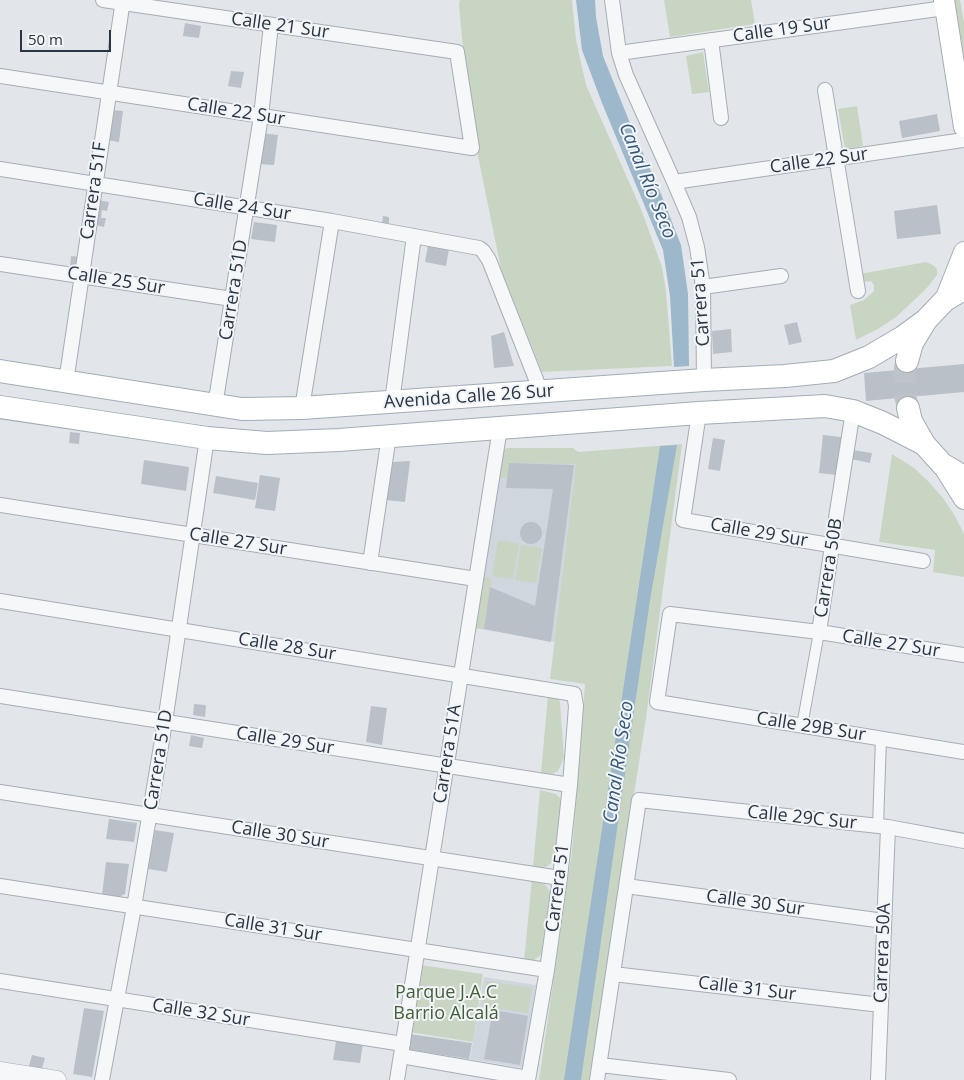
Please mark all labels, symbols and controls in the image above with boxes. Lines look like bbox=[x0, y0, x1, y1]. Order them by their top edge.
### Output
street label: Calle 21 Sur bbox=[230, 8, 330, 44]
street label: Calle 19 Sur bbox=[732, 12, 832, 48]
scale bar bbox=[22, 20, 114, 52]
text: 50 m bbox=[28, 29, 63, 49]
street label: Calle 22 Sur bbox=[186, 94, 286, 130]
water label: Canal Río Seco bbox=[613, 120, 681, 242]
street label: Carrera 51F bbox=[76, 141, 112, 241]
street label: Calle 22 Sur bbox=[769, 143, 869, 179]
street label: Calle 24 Sur bbox=[192, 189, 292, 225]
street label: Carrera 51D bbox=[215, 238, 253, 342]
street label: Carrera 51 bbox=[687, 257, 715, 347]
street label: Calle 25 Sur bbox=[66, 263, 166, 299]
street label: Avenida Calle 26 Sur bbox=[383, 380, 555, 414]
street label: Calle 29 Sur bbox=[709, 514, 809, 552]
street label: Carrera 50B bbox=[810, 517, 848, 619]
street label: Calle 27 Sur bbox=[188, 524, 288, 560]
street label: Calle 27 Sur bbox=[841, 626, 941, 662]
street label: Calle 28 Sur bbox=[237, 629, 337, 665]
water label: Canal Río Seco bbox=[599, 700, 639, 824]
street label: Carrera 51A bbox=[429, 703, 467, 805]
street label: Carrera 51D bbox=[140, 708, 178, 812]
street label: Calle 29B Sur bbox=[755, 708, 867, 746]
street label: Calle 29 Sur bbox=[235, 723, 335, 759]
street label: Calle 29C Sur bbox=[746, 802, 858, 834]
street label: Calle 30 Sur bbox=[230, 817, 330, 853]
street label: Carrera 51 bbox=[542, 843, 574, 933]
street label: Calle 30 Sur bbox=[705, 885, 805, 921]
street label: Carrera 50A bbox=[870, 903, 896, 1003]
street label: Calle 31 Sur bbox=[223, 910, 323, 946]
street label: Calle 31 Sur bbox=[697, 972, 797, 1006]
park label: Parque J.A.C Barrio Alcalá bbox=[393, 982, 499, 1024]
street label: Calle 32 Sur bbox=[151, 995, 251, 1031]

